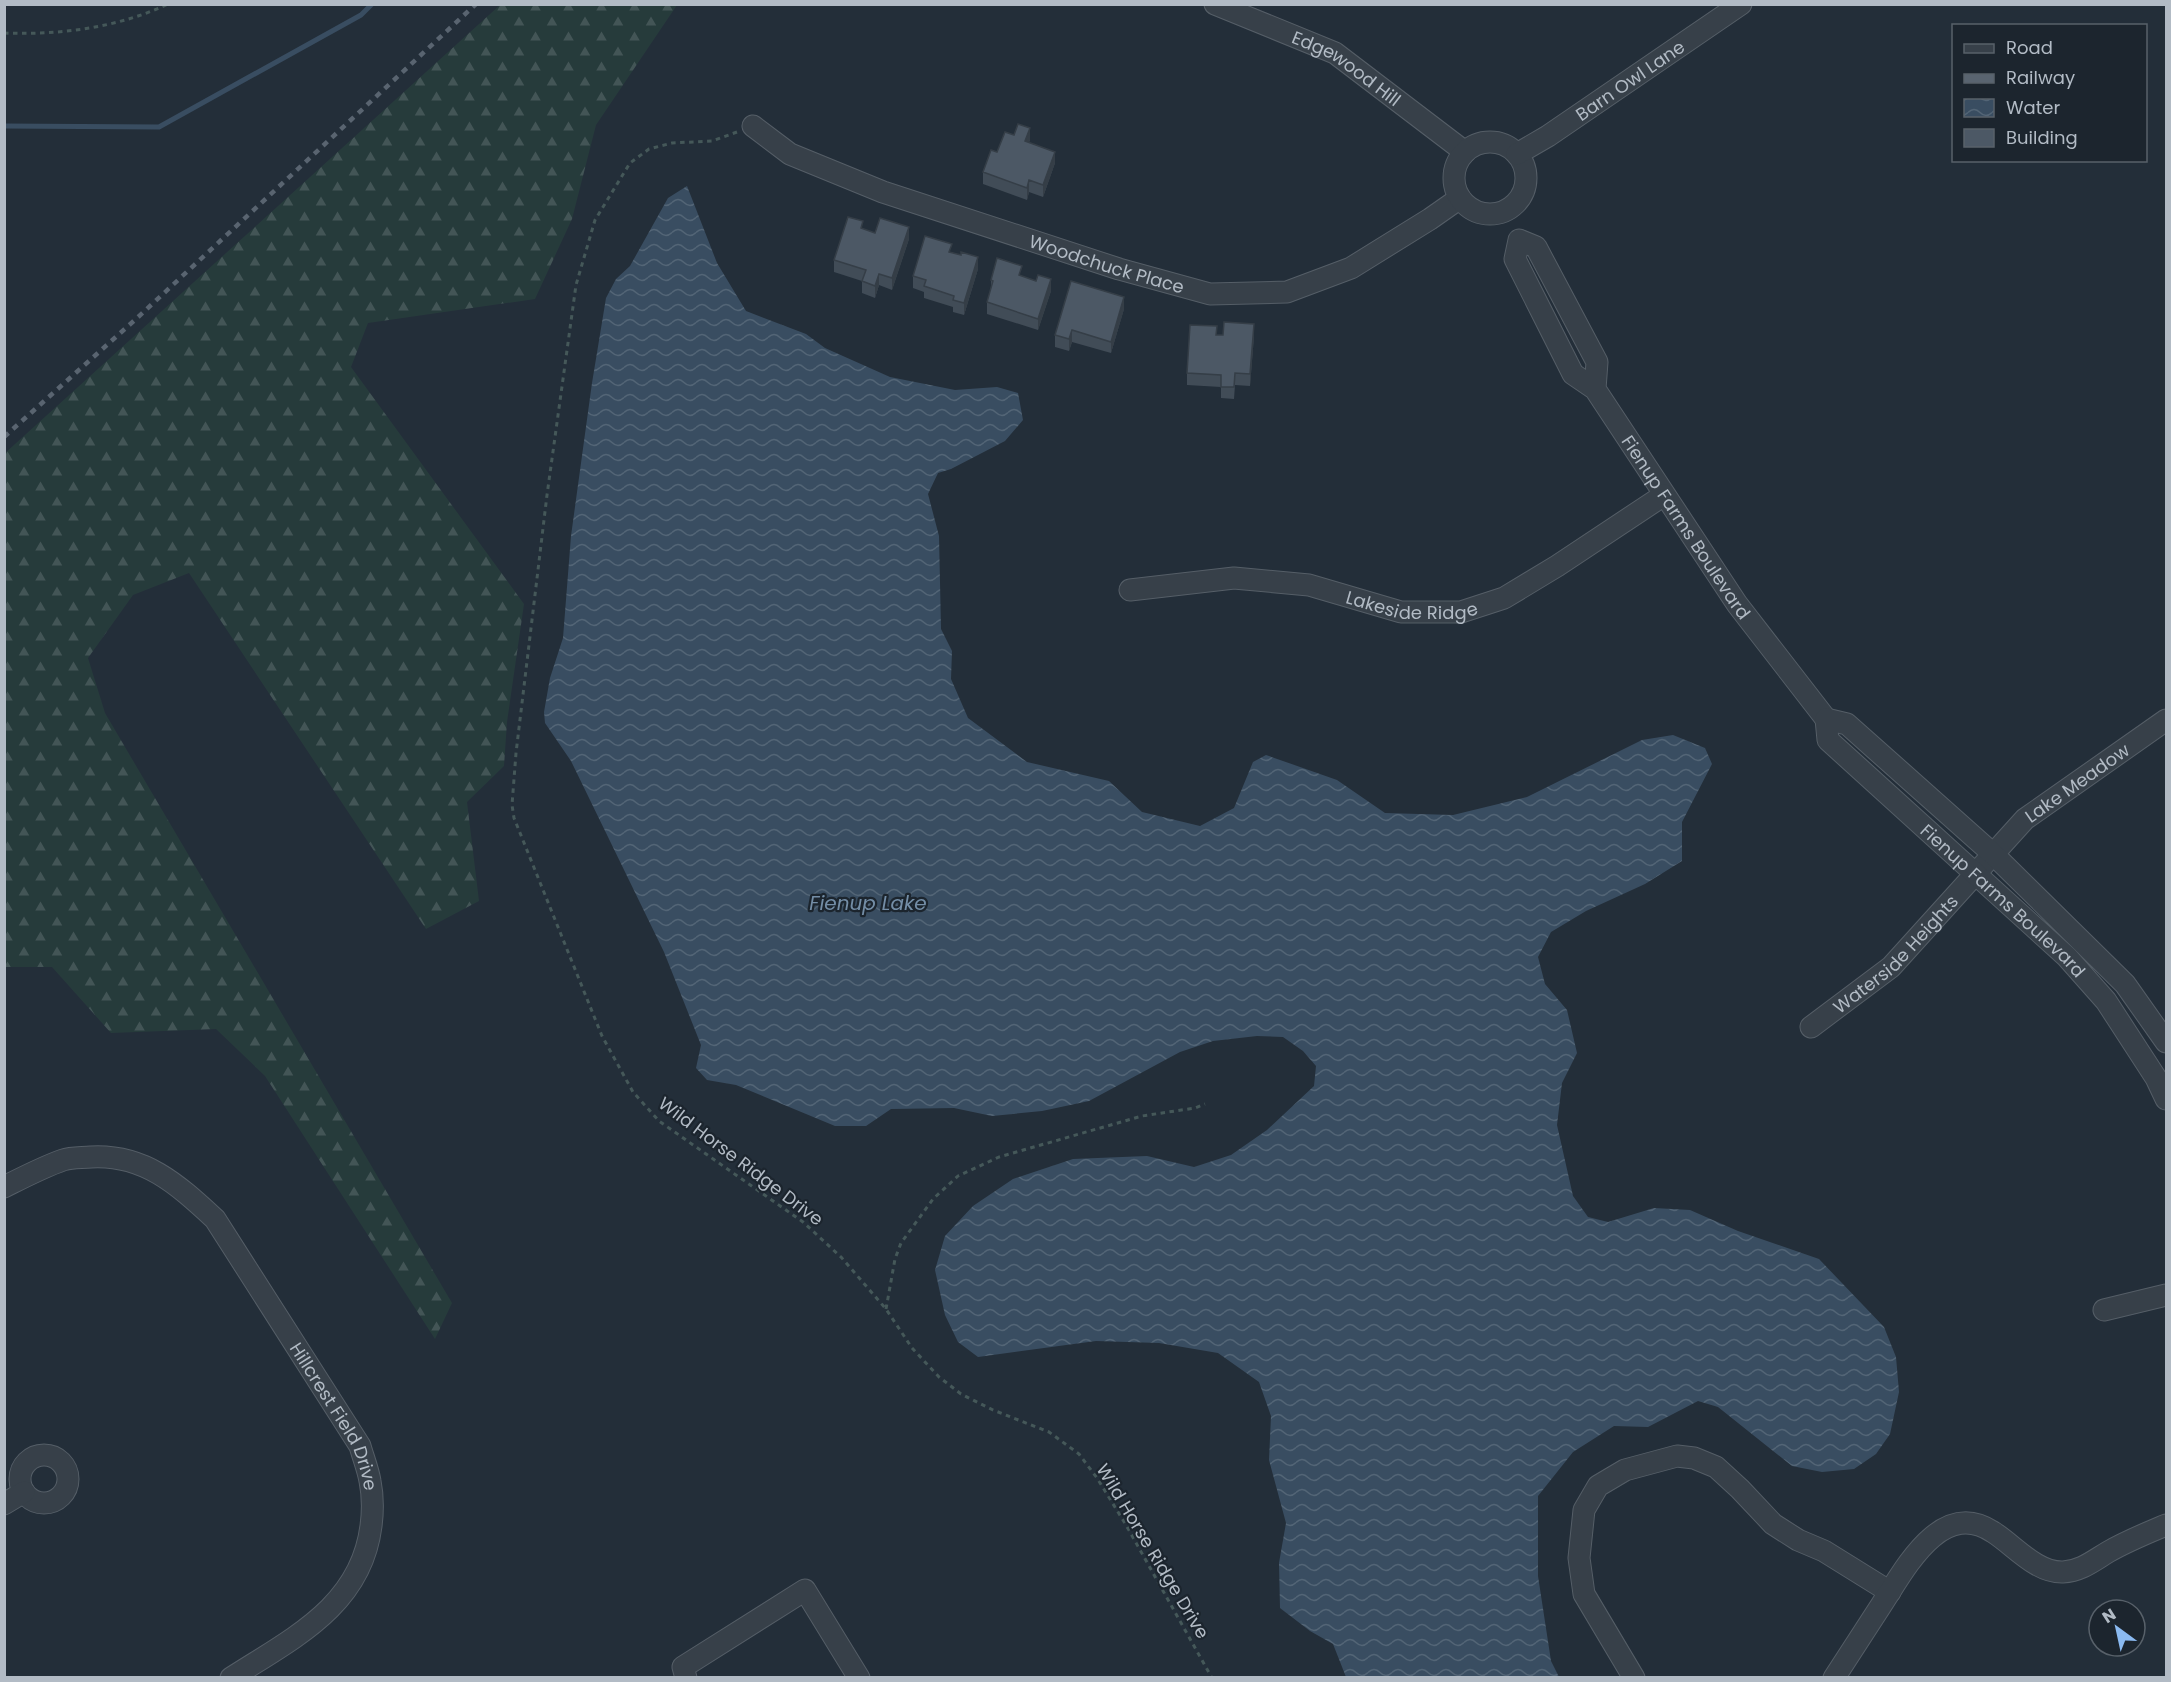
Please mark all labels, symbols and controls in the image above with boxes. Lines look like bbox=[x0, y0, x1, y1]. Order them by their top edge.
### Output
street label: Edgewood Hill bbox=[1288, 24, 1406, 111]
legend bbox=[1952, 24, 2147, 162]
street label: Barn Owl Lane bbox=[1570, 34, 1689, 126]
text: Road bbox=[2006, 35, 2053, 60]
text: Railway bbox=[2006, 65, 2075, 90]
text: Water bbox=[2006, 95, 2060, 120]
text: Building bbox=[2006, 125, 2078, 150]
street label: Woodchuck Place bbox=[1026, 228, 1187, 299]
street label: Fienup Farms Boulevard bbox=[1616, 430, 1757, 624]
street label: Lakeside Ridge bbox=[1343, 584, 1481, 625]
street label: Lake Meadow bbox=[2020, 737, 2134, 828]
street label: Fienup Farms Boulevard bbox=[1915, 818, 2092, 982]
water label: Fienup Lake bbox=[809, 889, 927, 917]
street label: Waterside Heights bbox=[1828, 889, 1963, 1019]
street label: Wild Horse Ridge Drive bbox=[654, 1091, 828, 1231]
street label: Hillcrest Field Drive bbox=[284, 1337, 384, 1492]
street label: Wild Horse Ridge Drive bbox=[1091, 1459, 1215, 1643]
north arrow bbox=[2087, 1598, 2147, 1658]
text: N bbox=[2098, 1603, 2120, 1629]

